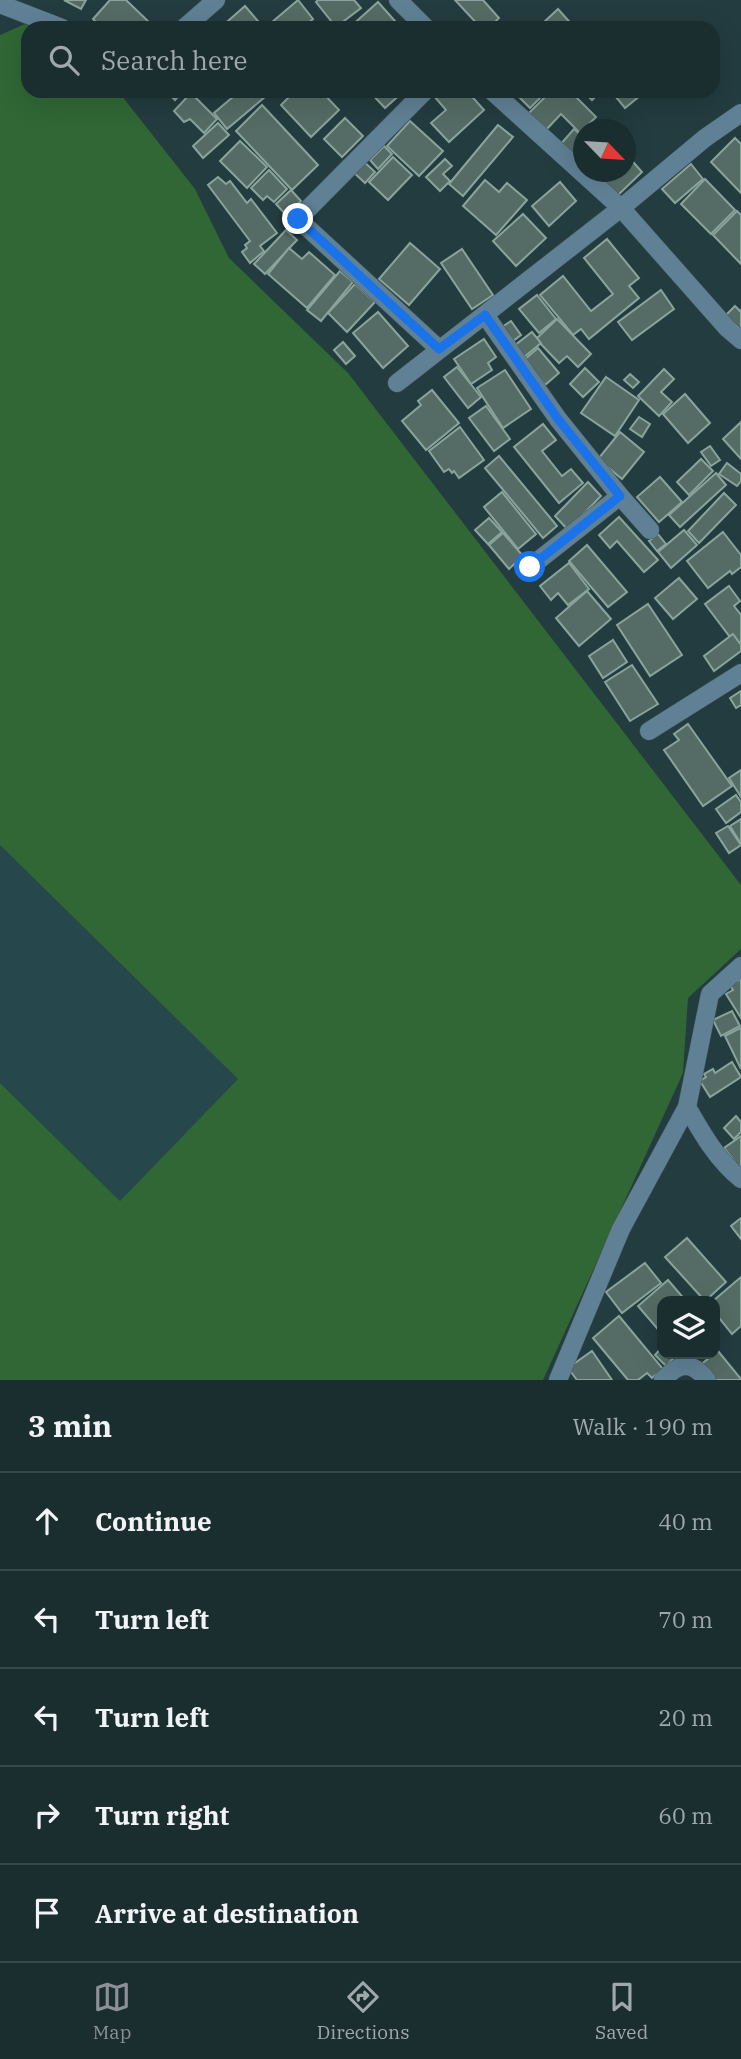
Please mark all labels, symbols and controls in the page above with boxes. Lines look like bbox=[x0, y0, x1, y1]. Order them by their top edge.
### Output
search box bbox=[21, 21, 720, 98]
icon: search bbox=[45, 41, 83, 79]
text: Search here bbox=[101, 43, 247, 77]
north arrow bbox=[573, 119, 636, 182]
route end bbox=[282, 203, 313, 234]
route start bbox=[514, 551, 545, 582]
map controls bbox=[657, 1296, 720, 1359]
button: layers bbox=[657, 1296, 720, 1359]
text: 3 min bbox=[28, 1406, 112, 1445]
text: Walk · 190 m bbox=[572, 1411, 713, 1441]
icon: ahead bbox=[28, 1502, 66, 1540]
text: Continue bbox=[95, 1504, 212, 1538]
text: 40 m bbox=[658, 1506, 713, 1536]
icon: left bbox=[28, 1600, 66, 1638]
text: Turn left bbox=[95, 1602, 209, 1636]
text: 70 m bbox=[658, 1604, 713, 1634]
icon: left bbox=[28, 1698, 66, 1736]
text: Turn left bbox=[95, 1700, 209, 1734]
text: 20 m bbox=[658, 1702, 713, 1732]
icon: right bbox=[28, 1796, 66, 1834]
text: Turn right bbox=[95, 1798, 229, 1832]
text: 60 m bbox=[658, 1800, 713, 1830]
icon: arrive bbox=[28, 1894, 66, 1932]
text: Arrive at destination bbox=[95, 1896, 359, 1930]
tab: Map bbox=[93, 1978, 131, 2044]
tab: Directions bbox=[317, 1978, 410, 2044]
tab: Saved bbox=[595, 1978, 648, 2044]

